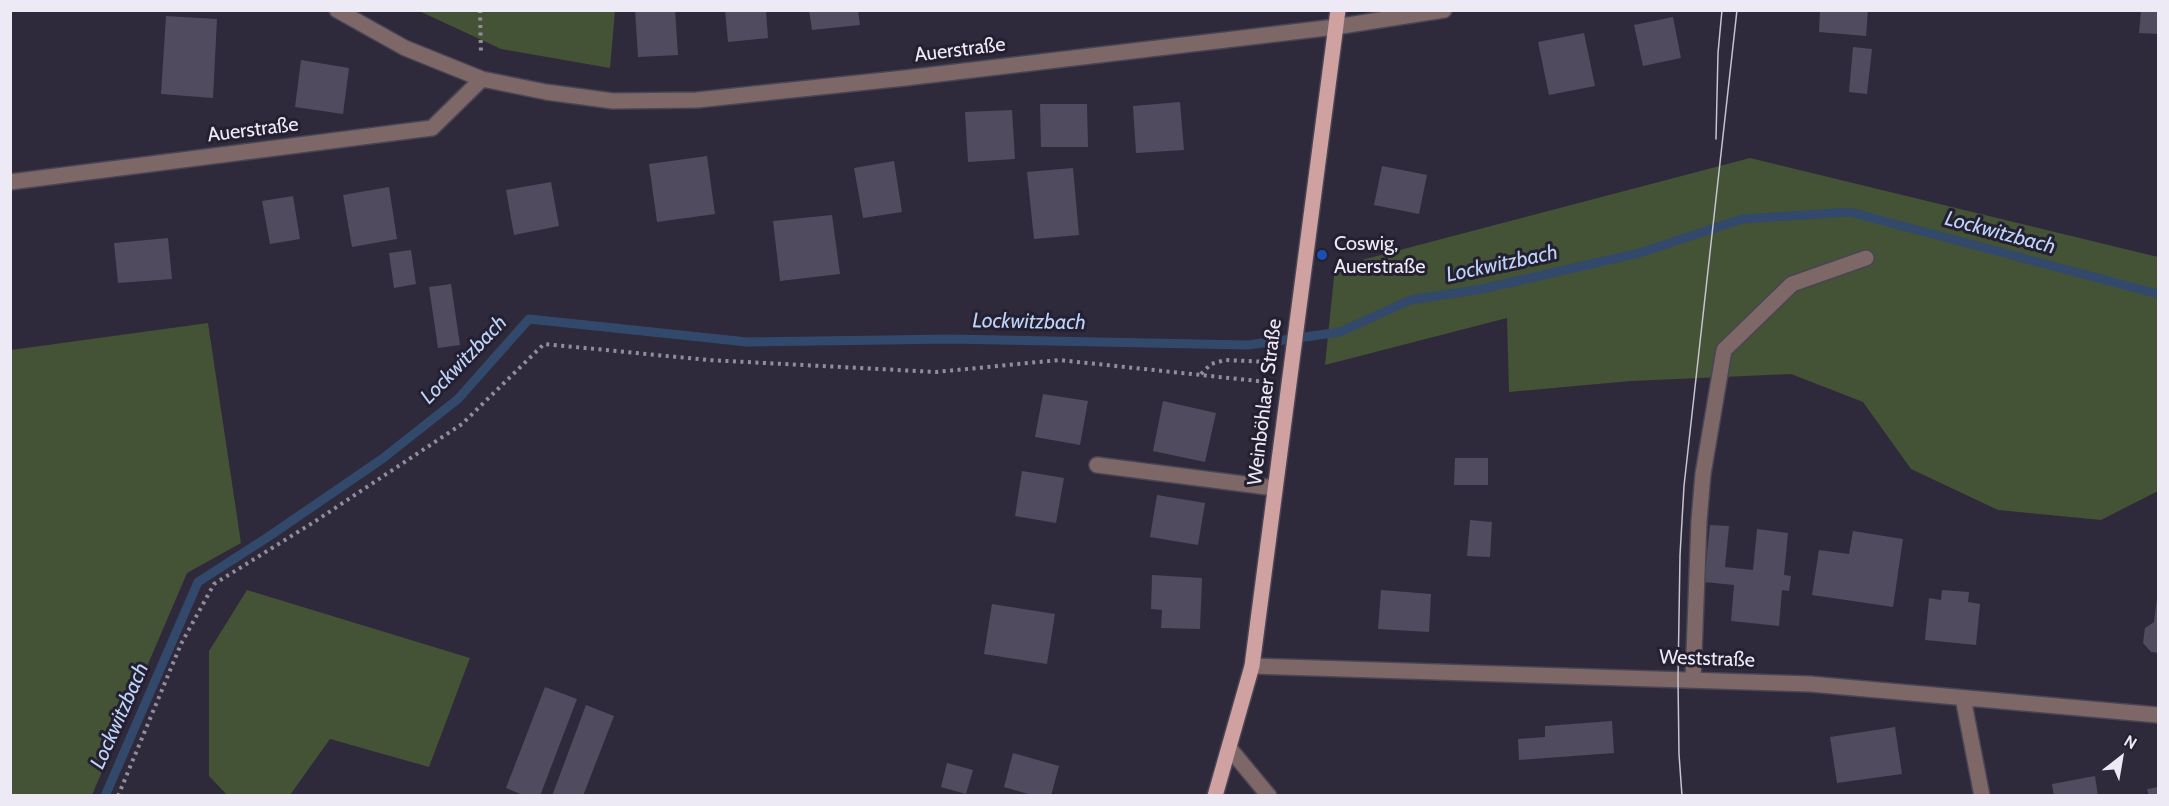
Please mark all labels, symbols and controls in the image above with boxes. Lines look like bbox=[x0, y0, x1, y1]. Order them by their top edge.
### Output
street label: Auerstraße bbox=[913, 33, 1007, 67]
street label: Auerstraße bbox=[206, 113, 300, 147]
water label: Lockwitzbach bbox=[1942, 206, 2058, 260]
place label: Coswig, Auerstraße bbox=[1334, 232, 1426, 279]
water label: Lockwitzbach bbox=[1444, 240, 1560, 288]
marker: Coswig, Auerstraße bbox=[1315, 248, 1329, 262]
water label: Lockwitzbach bbox=[972, 308, 1086, 336]
water label: Lockwitzbach bbox=[416, 310, 512, 410]
street label: Weinböhlaer Straße bbox=[1243, 317, 1287, 487]
street label: Weststraße bbox=[1659, 645, 1755, 673]
water label: Lockwitzbach bbox=[85, 659, 155, 773]
north arrow bbox=[2091, 728, 2151, 788]
text: N bbox=[2121, 731, 2140, 753]

